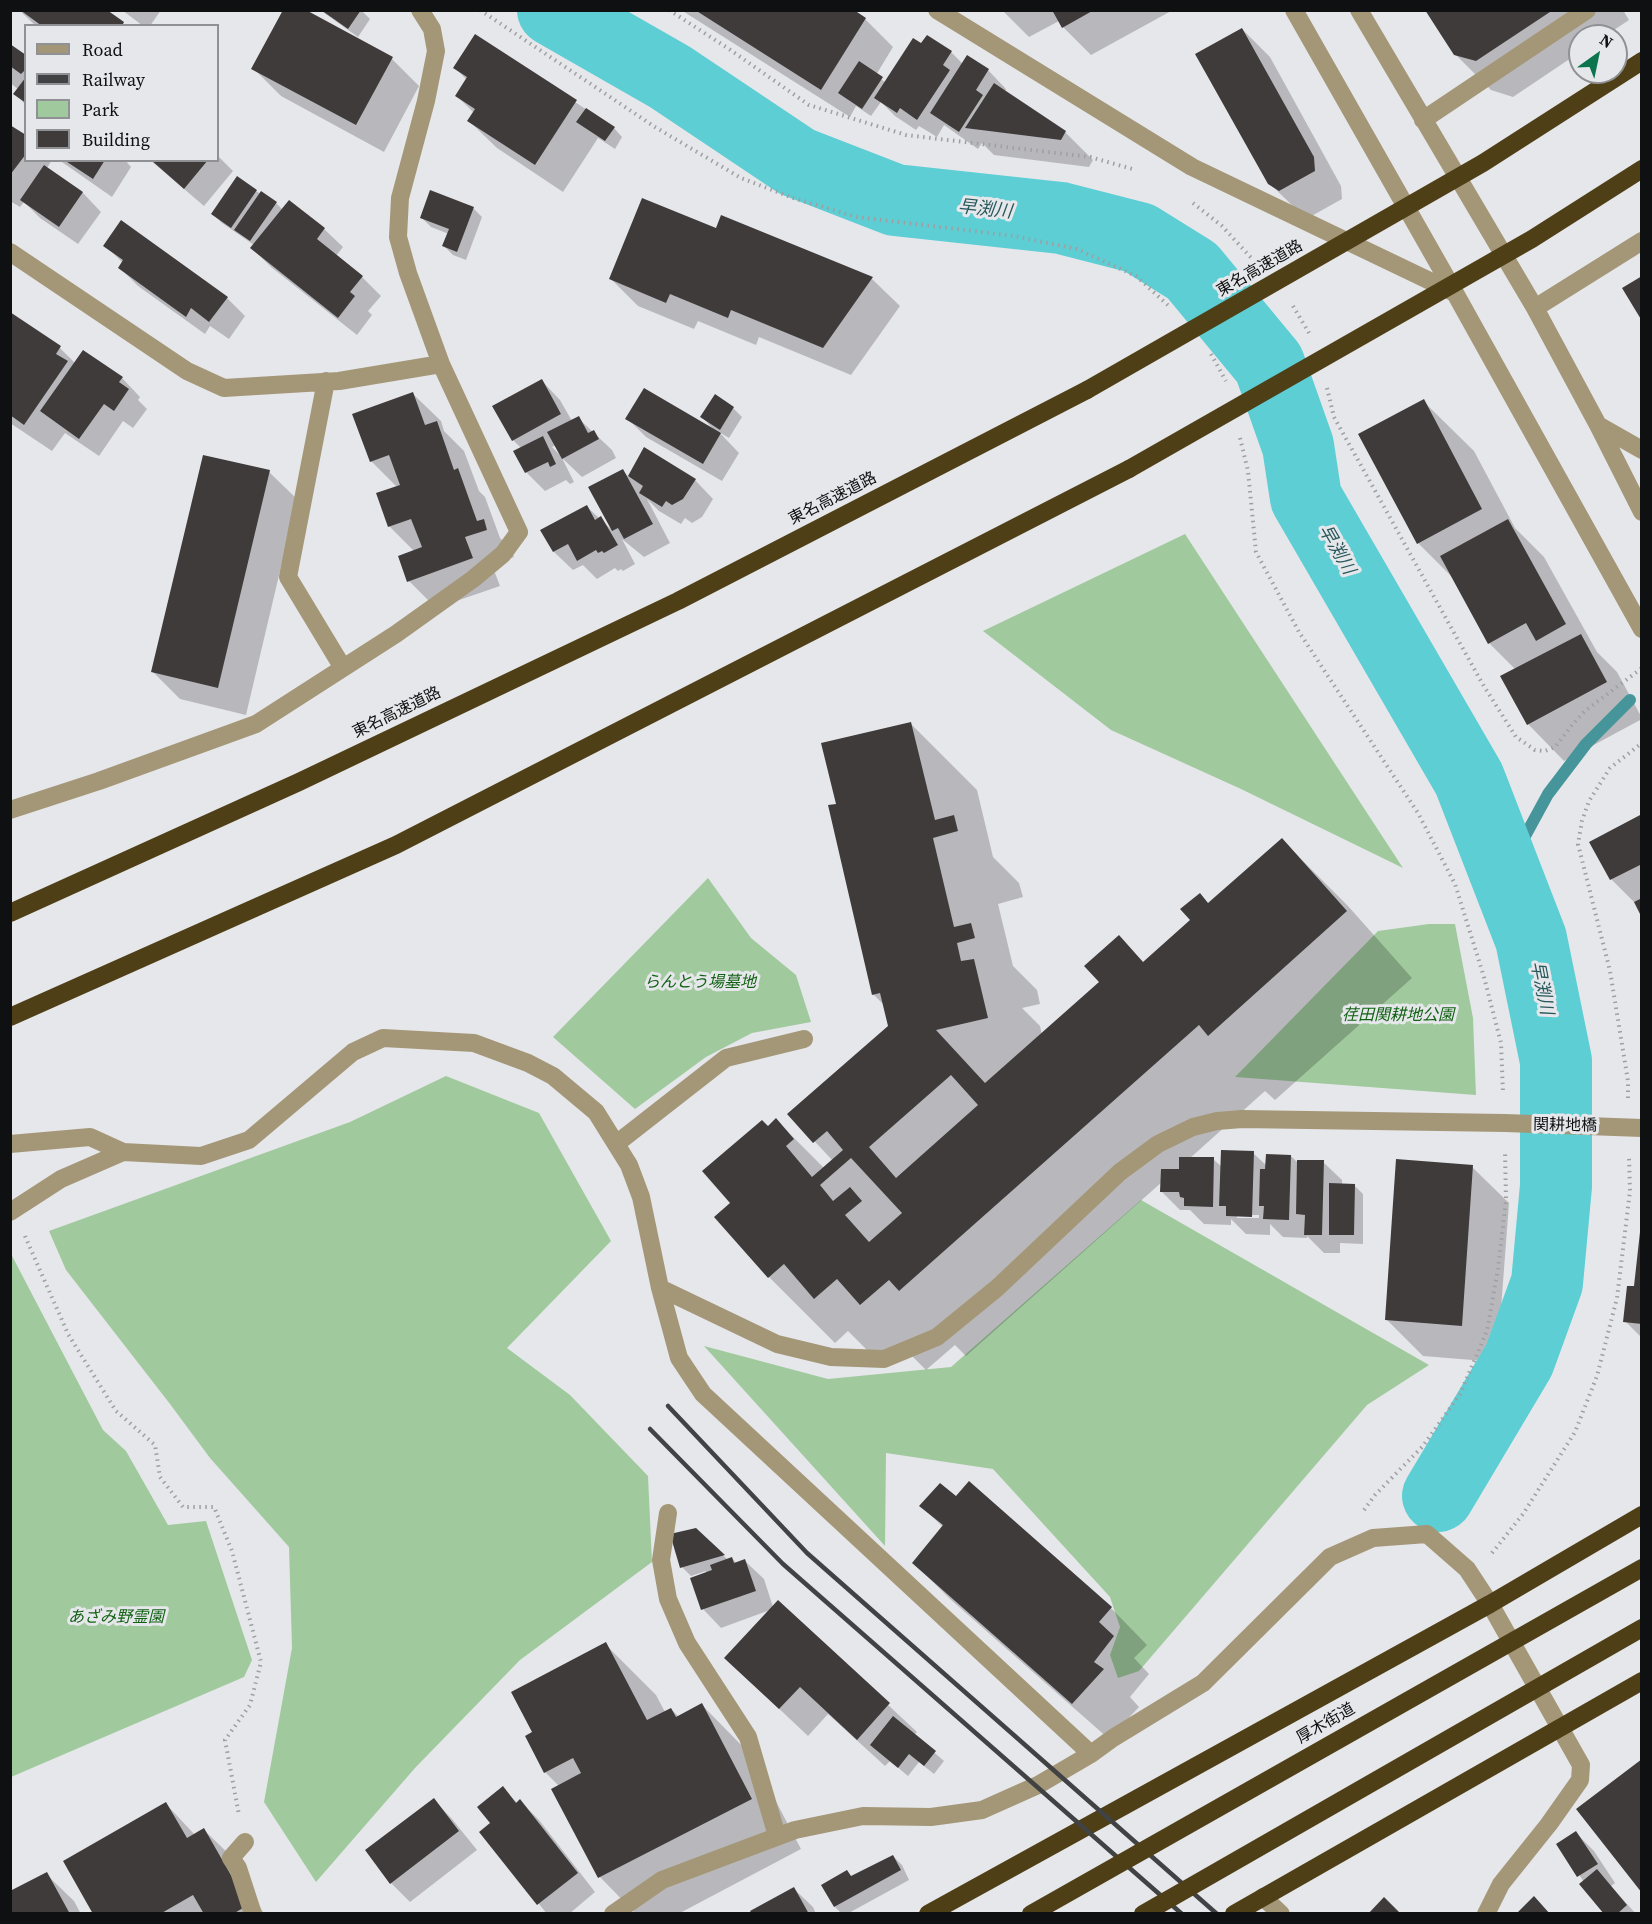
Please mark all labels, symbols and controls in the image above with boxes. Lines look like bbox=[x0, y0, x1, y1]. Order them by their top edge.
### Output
legend bbox=[24, 24, 219, 162]
north arrow bbox=[1568, 24, 1628, 84]
text: N bbox=[1596, 28, 1618, 53]
text: Road bbox=[82, 37, 123, 62]
text: Railway bbox=[82, 67, 145, 92]
text: Park bbox=[82, 97, 119, 122]
text: Building bbox=[82, 127, 150, 152]
water label: 早渕川 bbox=[957, 196, 1013, 224]
street label: 東名高速道路 bbox=[1214, 237, 1306, 301]
street label: 東名高速道路 bbox=[786, 469, 880, 529]
water label: 早渕川 bbox=[1313, 521, 1359, 579]
street label: 東名高速道路 bbox=[350, 683, 444, 743]
water label: 早渕川 bbox=[1525, 959, 1557, 1017]
park label: らんとう場墓地 bbox=[644, 973, 756, 993]
park label: 荏田関耕地公園 bbox=[1342, 1006, 1454, 1026]
street label: 関耕地橋 bbox=[1533, 1116, 1597, 1136]
park label: あざみ野霊園 bbox=[68, 1608, 164, 1628]
street label: 厚木街道 bbox=[1293, 1700, 1359, 1748]

